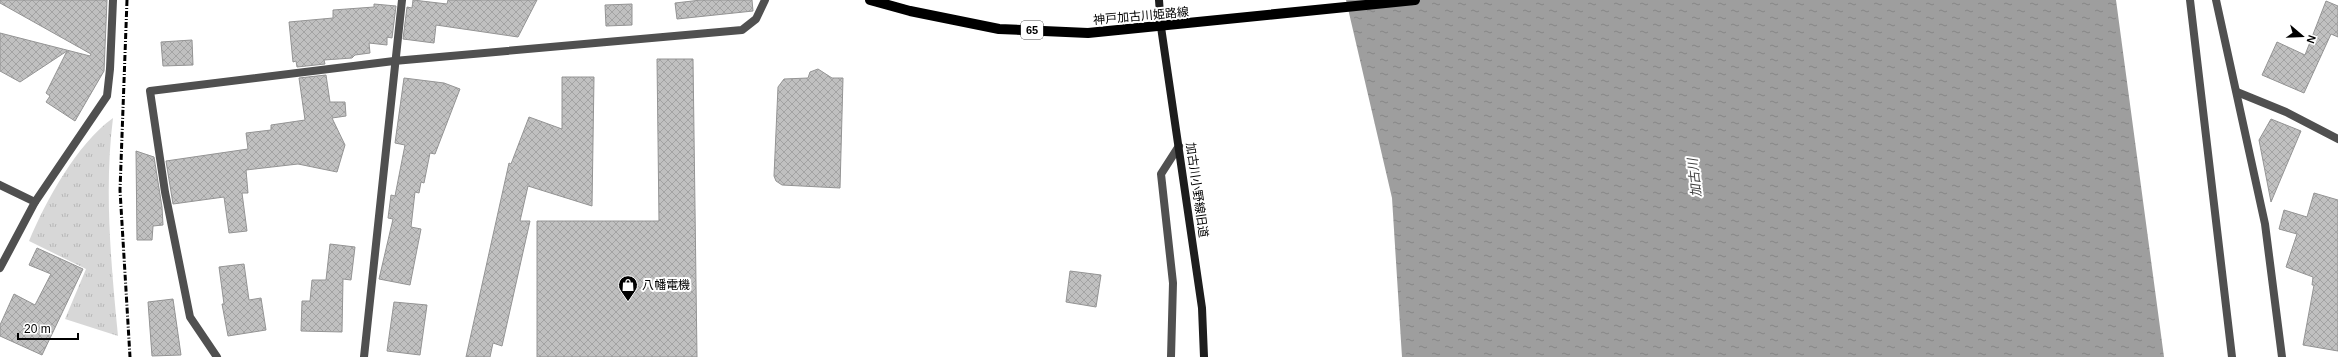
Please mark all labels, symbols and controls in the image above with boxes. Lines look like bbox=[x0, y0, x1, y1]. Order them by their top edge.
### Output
street label: 神戸加古川姫路線 bbox=[1093, 5, 1189, 27]
north arrow bbox=[2282, 16, 2322, 56]
road number: 65 bbox=[1021, 21, 1043, 39]
text: N bbox=[2304, 34, 2318, 45]
street label: 加古川小野線旧道 bbox=[1183, 141, 1211, 239]
water label: 加古川 bbox=[1685, 156, 1704, 198]
shop icon: 八幡電機 bbox=[617, 274, 639, 302]
place label: 八幡電機 bbox=[642, 278, 690, 292]
scale bar bbox=[18, 315, 78, 341]
text: 20 m bbox=[24, 322, 51, 336]

